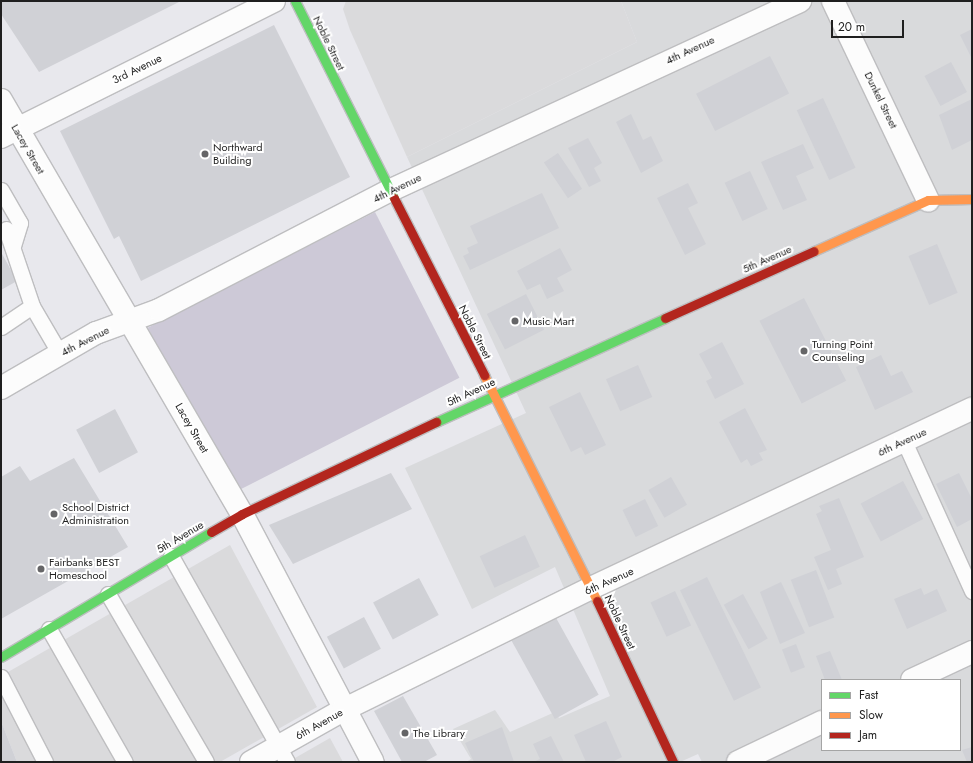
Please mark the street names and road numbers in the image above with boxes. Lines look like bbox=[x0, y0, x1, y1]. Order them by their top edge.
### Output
street label: Noble Street bbox=[310, 14, 348, 72]
street label: 4th Avenue bbox=[663, 33, 717, 67]
street label: 3rd Avenue bbox=[110, 51, 164, 87]
street label: Dunkel Street bbox=[862, 69, 900, 131]
street label: Lacey Street bbox=[8, 122, 48, 176]
street label: 4th Avenue bbox=[371, 171, 423, 205]
street label: 5th Avenue bbox=[740, 242, 794, 276]
street label: Noble Street bbox=[456, 303, 494, 361]
street label: 4th Avenue bbox=[59, 323, 111, 359]
street label: 5th Avenue bbox=[445, 375, 497, 409]
street label: Lacey Street bbox=[172, 401, 212, 455]
street label: 6th Avenue bbox=[876, 425, 928, 459]
street label: 5th Avenue bbox=[154, 518, 206, 556]
street label: 6th Avenue bbox=[582, 564, 636, 598]
street label: Noble Street bbox=[602, 593, 638, 651]
street label: 6th Avenue bbox=[293, 706, 345, 742]

